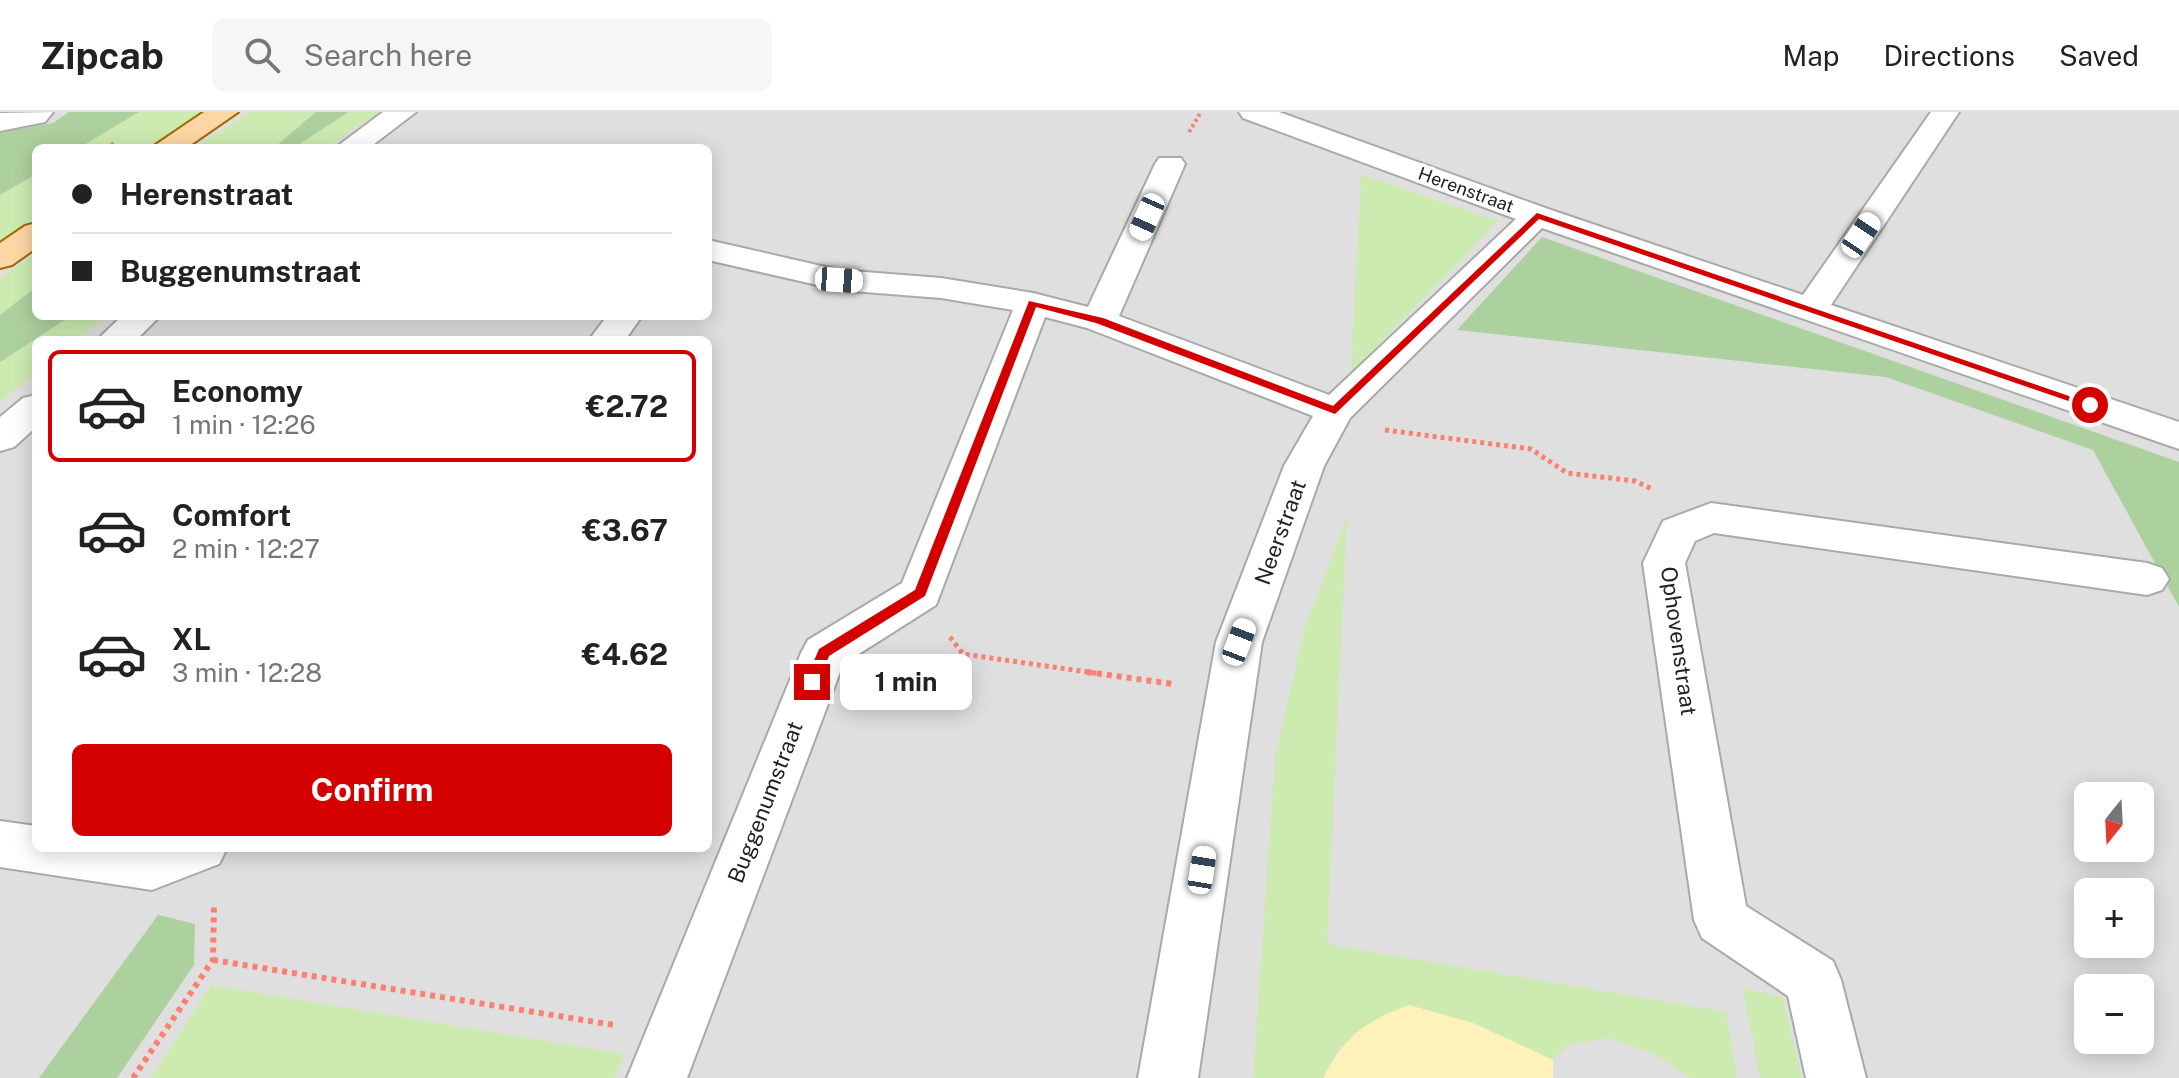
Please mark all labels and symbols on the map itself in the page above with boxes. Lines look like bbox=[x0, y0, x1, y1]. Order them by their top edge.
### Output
street label: Herenstraat bbox=[1415, 163, 1517, 217]
car bbox=[1126, 190, 1168, 244]
car bbox=[1838, 208, 1884, 262]
car bbox=[814, 266, 864, 294]
route start bbox=[2072, 387, 2108, 423]
street label: Neerstraat bbox=[1249, 476, 1311, 588]
street label: Ophovenstraat bbox=[1656, 565, 1702, 717]
car bbox=[1219, 615, 1259, 669]
callout: 1 min bbox=[840, 654, 972, 710]
route end bbox=[794, 664, 830, 700]
street label: Buggenumstraat bbox=[722, 717, 808, 887]
north arrow bbox=[2074, 782, 2154, 862]
car bbox=[1186, 844, 1218, 896]

